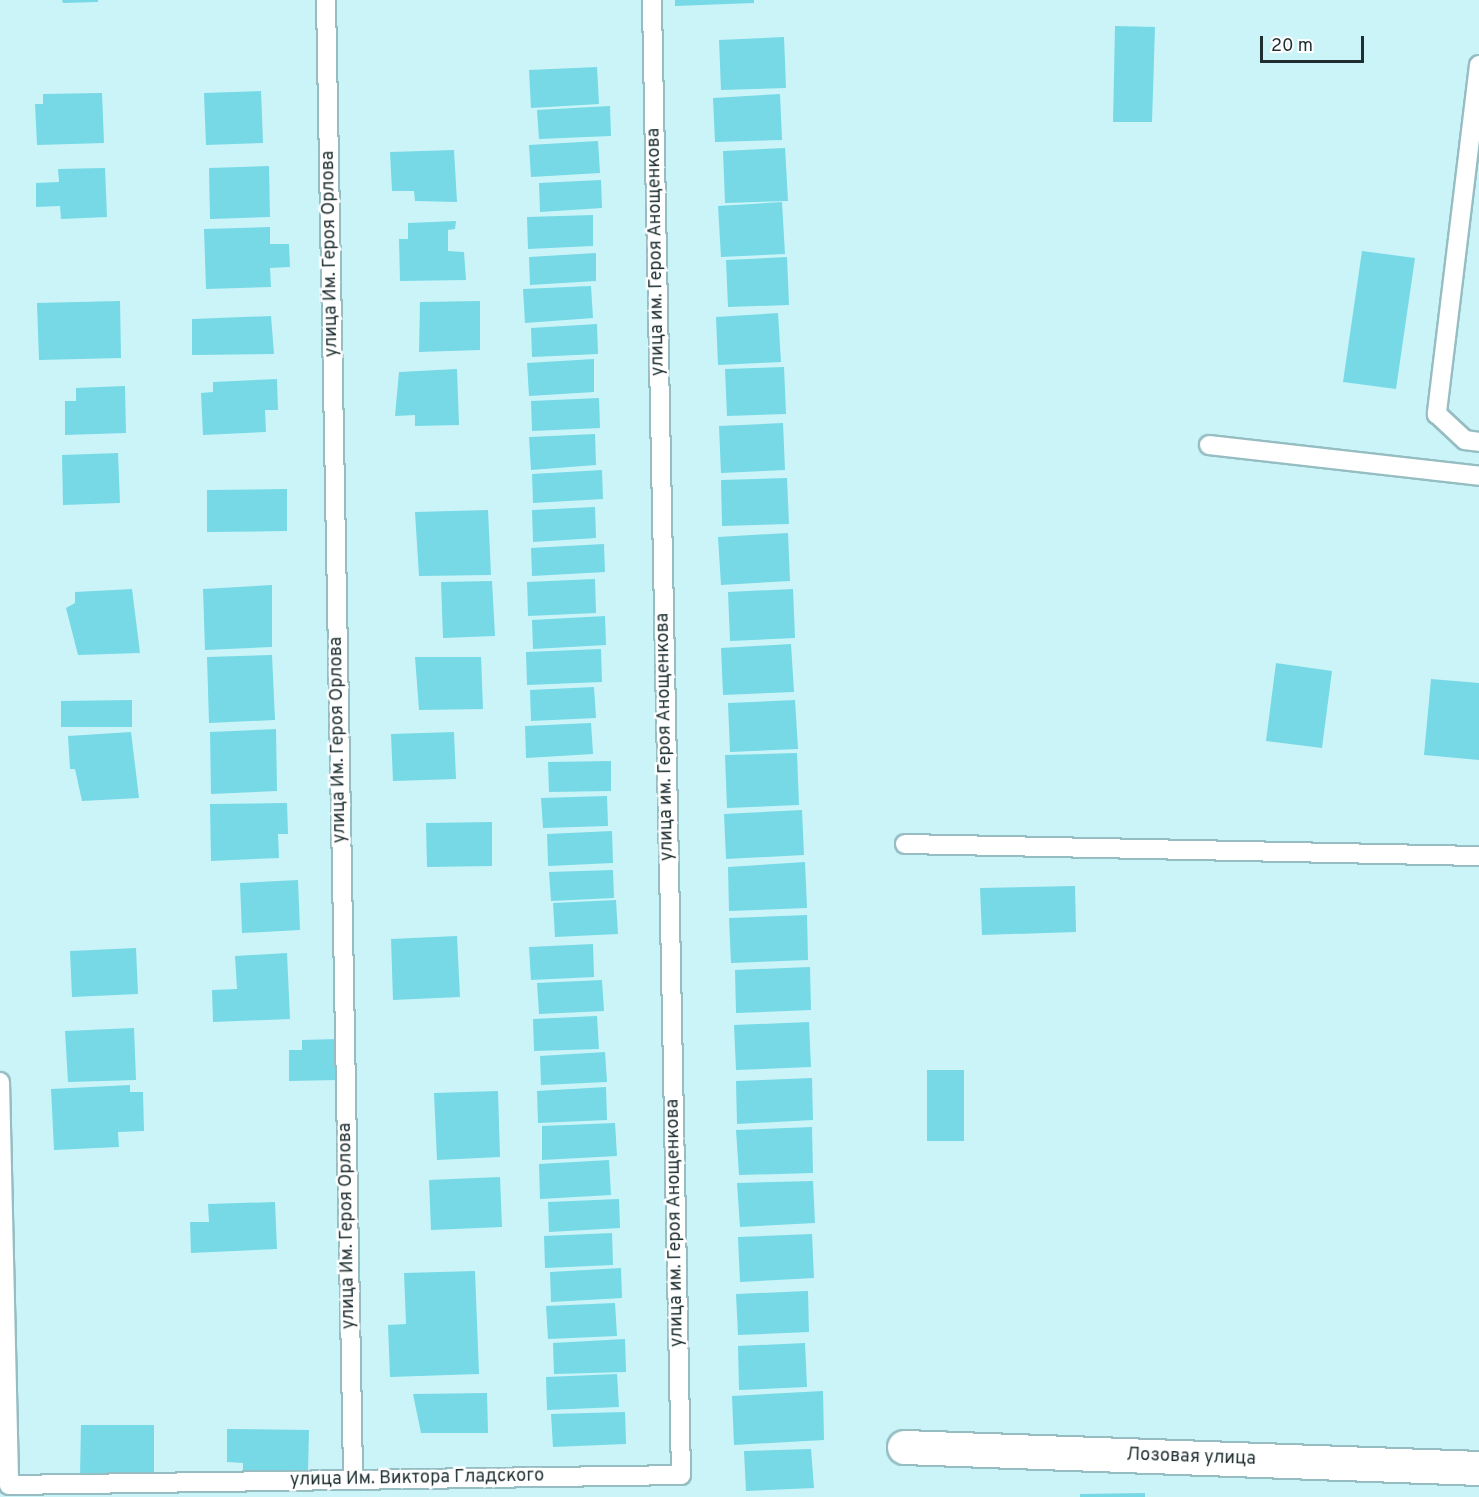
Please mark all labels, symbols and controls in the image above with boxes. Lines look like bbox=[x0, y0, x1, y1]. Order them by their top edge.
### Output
scale bar bbox=[1263, 24, 1366, 62]
text: 20 m bbox=[1271, 35, 1313, 58]
street label: улица им. Героя Анощенкова bbox=[644, 127, 670, 377]
street label: улица Им. Героя Орлова bbox=[318, 151, 344, 357]
street label: улица им. Героя Анощенкова bbox=[653, 612, 679, 862]
street label: улица Им. Героя Орлова bbox=[326, 637, 352, 843]
street label: улица им. Героя Анощенкова bbox=[663, 1098, 689, 1348]
street label: улица Им. Героя Орлова bbox=[335, 1123, 361, 1329]
street label: Лозовая улица bbox=[1126, 1445, 1256, 1471]
street label: улица Им. Виктора Гладского bbox=[290, 1466, 544, 1492]

